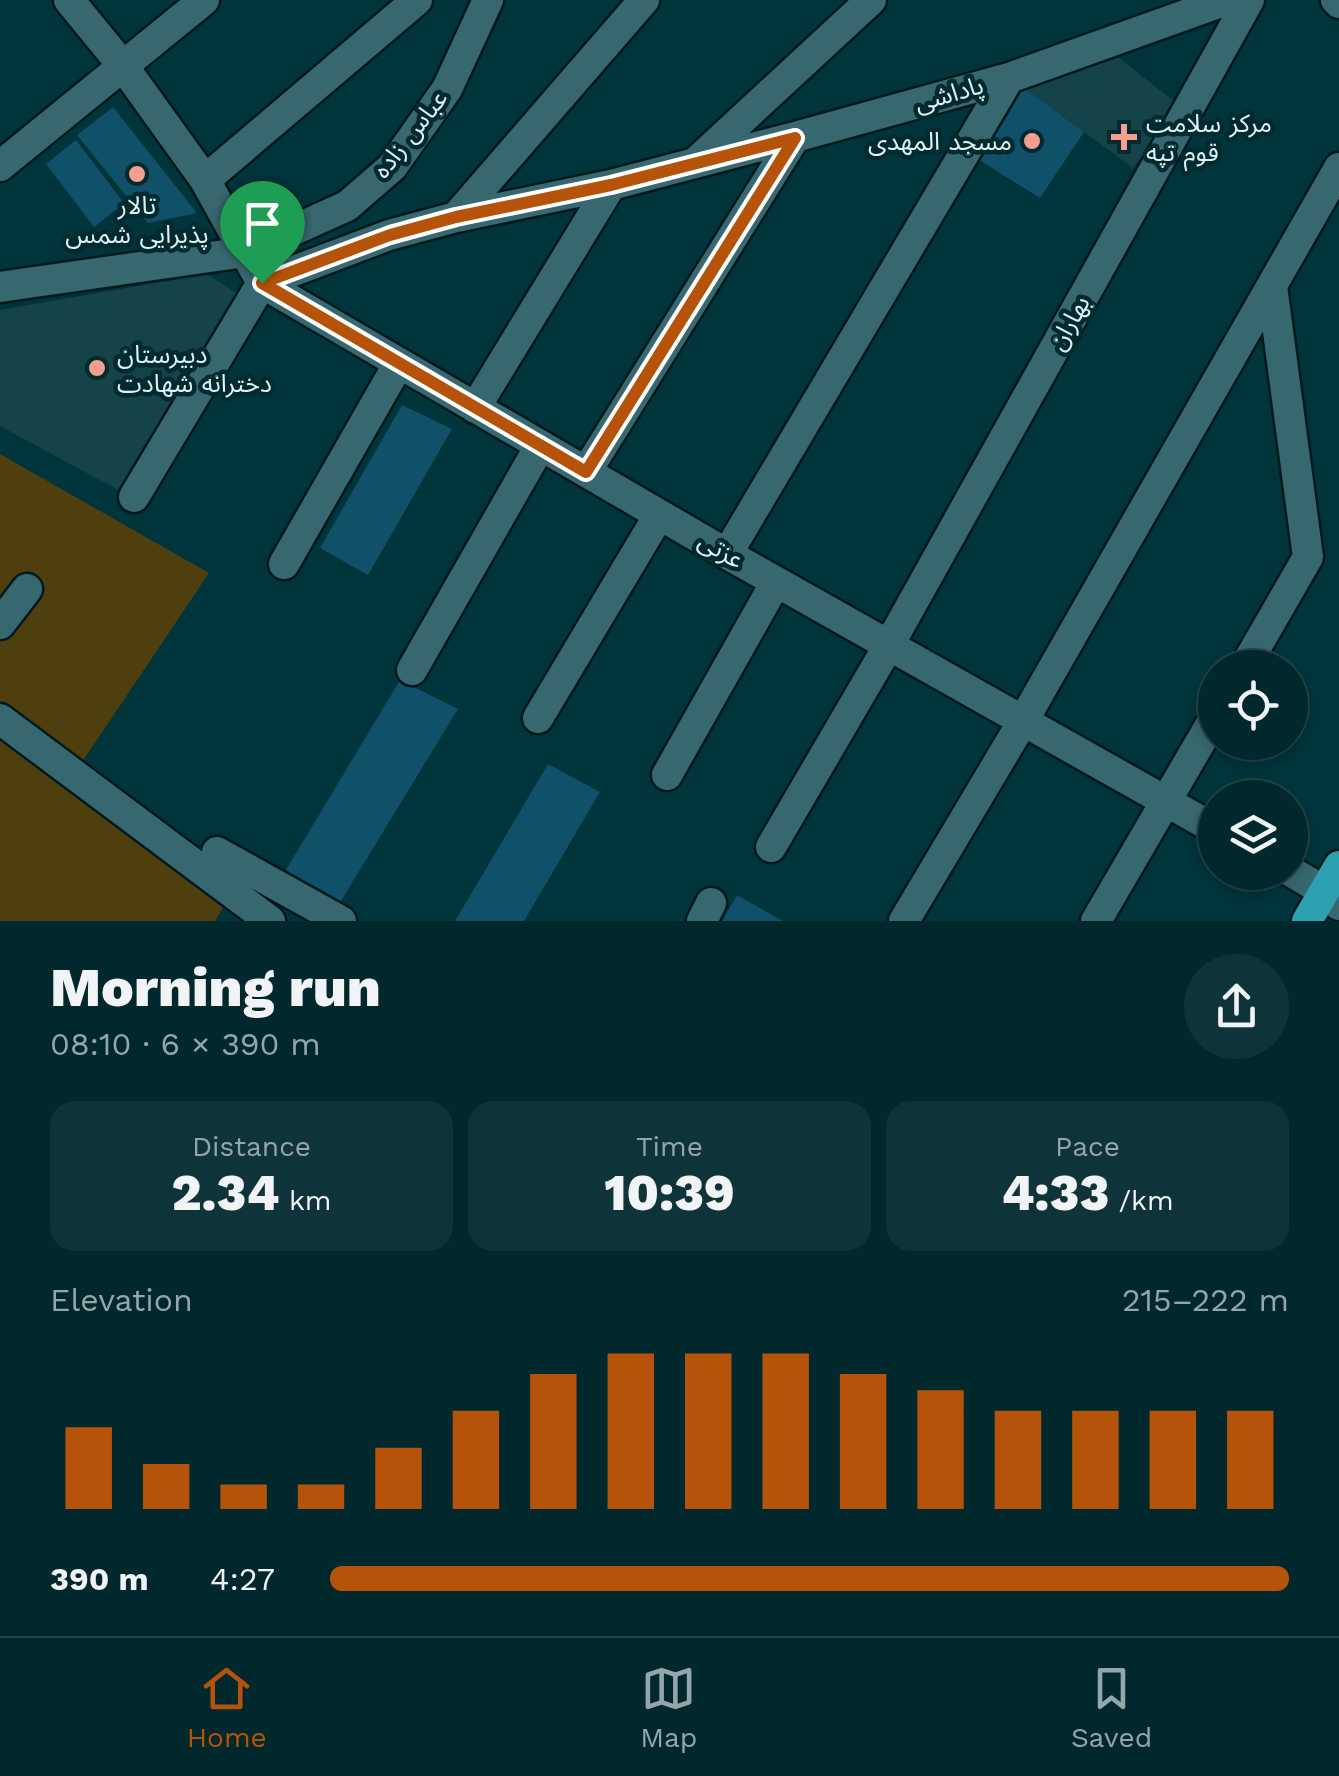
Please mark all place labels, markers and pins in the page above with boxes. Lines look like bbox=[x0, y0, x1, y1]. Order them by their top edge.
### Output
place label: مرکز سلامت قوم تپه bbox=[1146, 109, 1272, 172]
marker: مرکز سلامت قوم تپه bbox=[1111, 124, 1137, 150]
place label: مسجد المهدی bbox=[868, 127, 1012, 156]
marker: مسجد المهدی bbox=[1021, 130, 1043, 152]
marker: تالار پذیرایی شمس bbox=[126, 163, 148, 185]
pin bbox=[220, 181, 305, 284]
place label: تالار پذیرایی شمس bbox=[65, 191, 209, 250]
place label: دبیرستان دخترانه شهادت bbox=[117, 340, 272, 398]
marker: دبیرستان دخترانه شهادت bbox=[86, 357, 108, 379]

